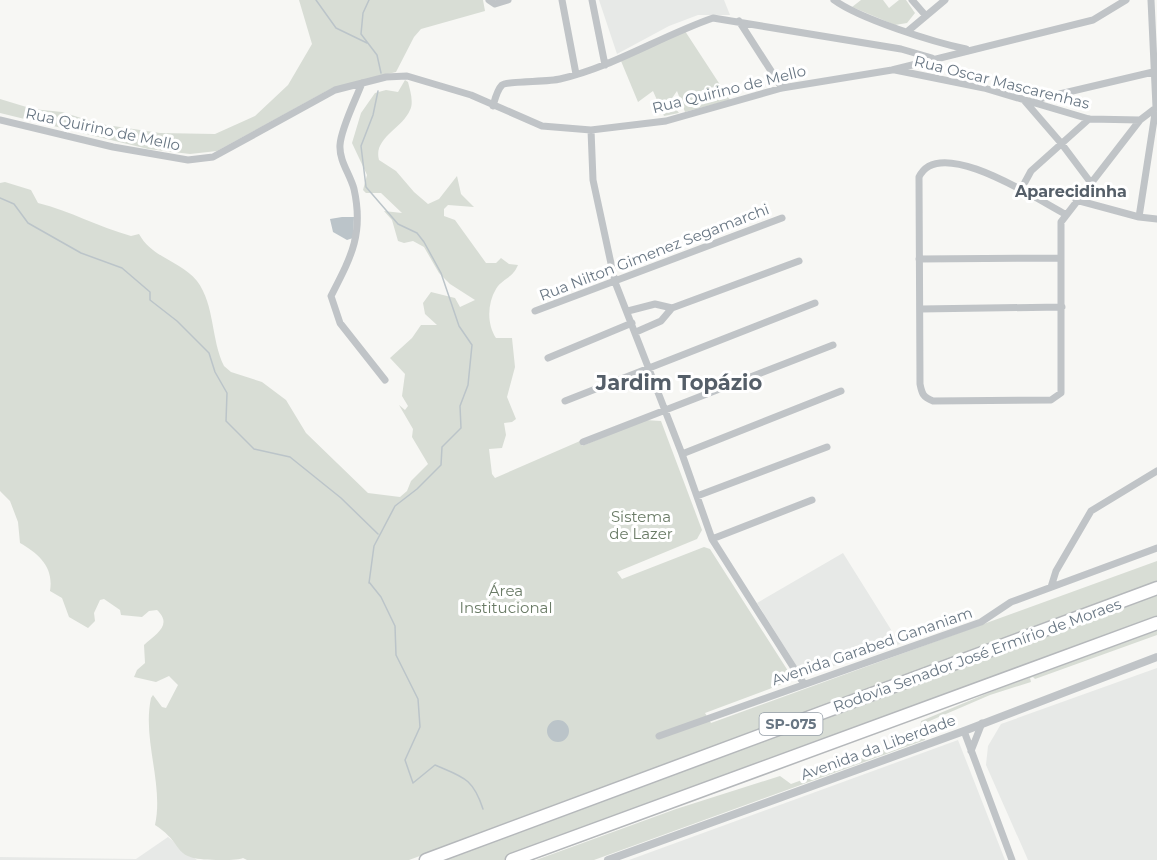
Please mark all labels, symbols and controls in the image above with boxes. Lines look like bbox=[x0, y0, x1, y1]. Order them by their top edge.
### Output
street label: Rua Oscar Mascarenhas bbox=[912, 51, 1092, 113]
street label: Rua Quirino de Mello bbox=[650, 61, 808, 117]
street label: Rua Quirino de Mello bbox=[24, 103, 182, 155]
district label: Aparecidinha bbox=[1014, 182, 1127, 201]
street label: Rua Nilton Gimenez Segamarchi bbox=[536, 199, 772, 305]
district label: Jardim Topázio bbox=[595, 370, 762, 395]
park label: Sistema de Lazer bbox=[609, 507, 673, 543]
park label: Área Institucional bbox=[460, 581, 552, 617]
street label: Rodovia Senador José Ermírio de Moraes bbox=[830, 594, 1124, 716]
street label: Avenida Garabed Gananiam bbox=[769, 603, 975, 689]
street label: Avenida da Liberdade bbox=[798, 710, 958, 784]
road number: SP-075 bbox=[760, 713, 822, 735]

